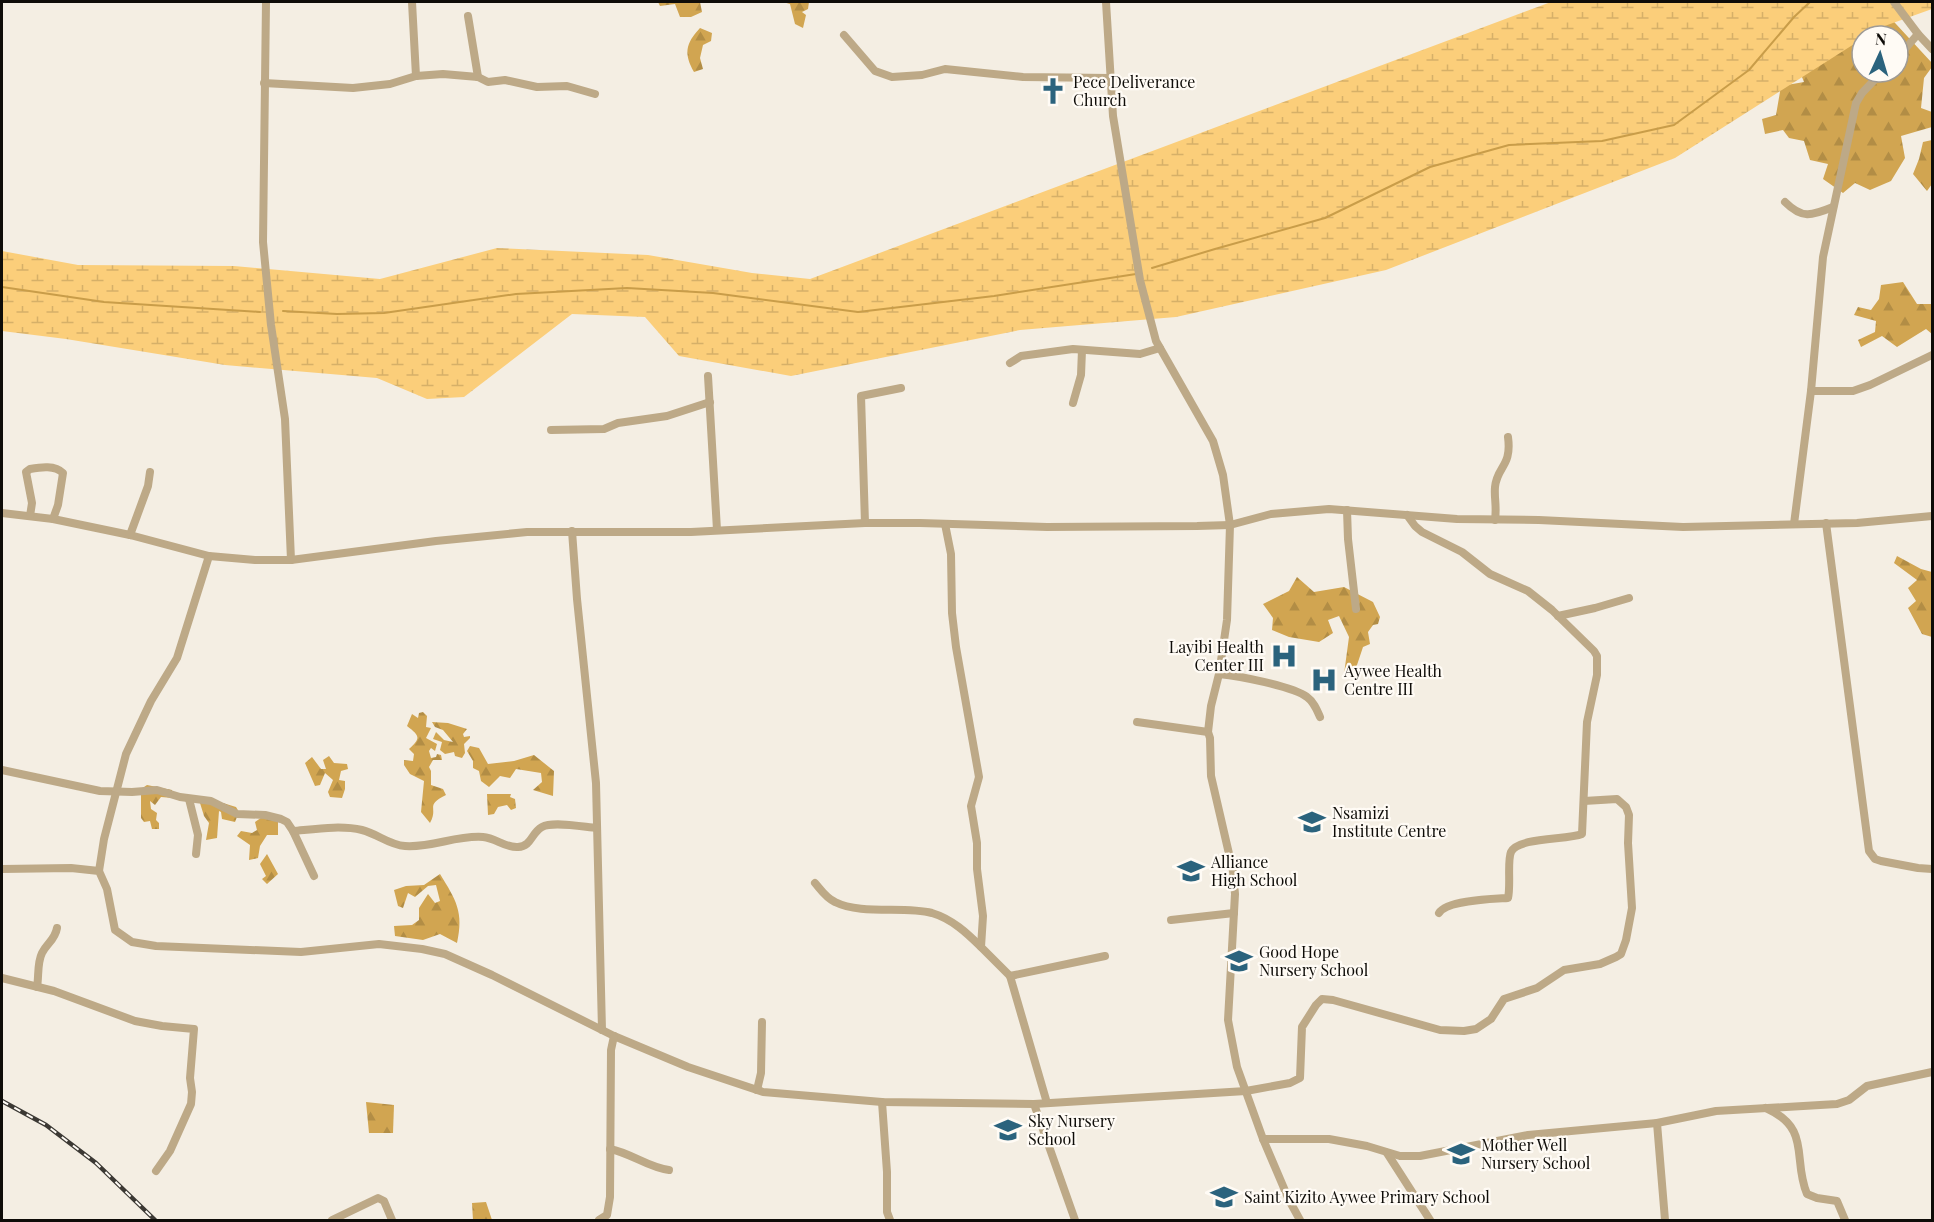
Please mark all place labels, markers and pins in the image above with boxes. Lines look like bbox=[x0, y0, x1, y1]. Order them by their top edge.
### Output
place label: Pece Deliverance Church bbox=[1073, 71, 1195, 110]
church icon: Pece Deliverance Church bbox=[1038, 76, 1068, 106]
place label: Layibi Health Center III bbox=[1169, 636, 1265, 675]
hospital icon: Layibi Health Center III bbox=[1269, 641, 1299, 671]
place label: Aywee Health Centre III bbox=[1343, 660, 1443, 699]
hospital icon: Aywee Health Centre III bbox=[1309, 665, 1339, 695]
place label: Nsamizi Institute Centre bbox=[1332, 802, 1446, 841]
school or university icon: Nsamizi Institute Centre bbox=[1297, 807, 1327, 837]
place label: Alliance High School bbox=[1210, 851, 1298, 890]
school or university icon: Alliance High School bbox=[1176, 856, 1206, 886]
place label: Good Hope Nursery School bbox=[1259, 941, 1369, 980]
school or university icon: Good Hope Nursery School bbox=[1224, 946, 1254, 976]
place label: Sky Nursery School bbox=[1028, 1110, 1115, 1149]
school or university icon: Sky Nursery School bbox=[993, 1115, 1023, 1145]
place label: Mother Well Nursery School bbox=[1481, 1134, 1591, 1173]
school or university icon: Mother Well Nursery School bbox=[1446, 1139, 1476, 1169]
school or university icon: Saint Kizito Aywee Primary School bbox=[1209, 1182, 1239, 1212]
place label: Saint Kizito Aywee Primary School bbox=[1244, 1186, 1490, 1207]

